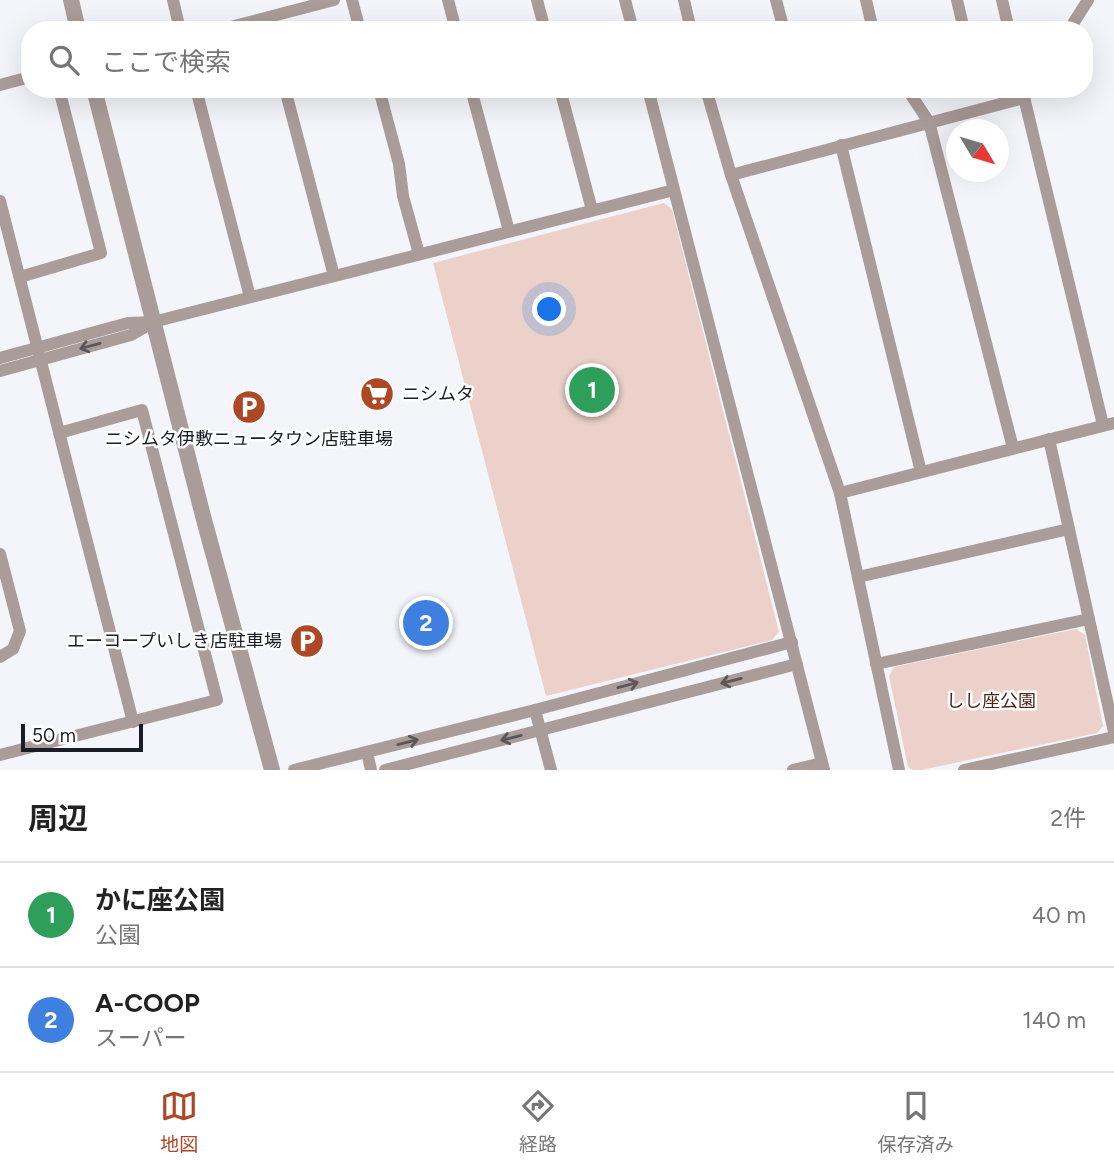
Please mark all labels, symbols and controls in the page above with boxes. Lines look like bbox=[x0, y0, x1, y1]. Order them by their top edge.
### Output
search box bbox=[21, 21, 1093, 98]
icon: search bbox=[45, 41, 83, 79]
text: ここで検索 bbox=[101, 46, 231, 78]
north arrow bbox=[946, 119, 1009, 182]
your location bbox=[532, 292, 566, 326]
one-way arrow bbox=[79, 340, 102, 353]
pin: 1 bbox=[569, 364, 615, 416]
supermarket icon: ニシムタ bbox=[358, 375, 396, 413]
place label: ニシムタ bbox=[402, 383, 474, 405]
parking icon: ニシムタ伊敷ニュータウン店駐車場 bbox=[230, 388, 268, 426]
place label: ニシムタ伊敷ニュータウン店駐車場 bbox=[105, 428, 393, 450]
pin: 2 bbox=[403, 597, 449, 649]
parking icon: エーコープいしき店駐車場 bbox=[288, 622, 326, 660]
place label: エーコープいしき店駐車場 bbox=[67, 630, 282, 652]
one-way arrow bbox=[720, 675, 743, 688]
one-way arrow bbox=[617, 678, 639, 691]
park label: しし座公園 bbox=[946, 690, 1036, 712]
scale bar bbox=[21, 721, 144, 753]
text: 50 m bbox=[32, 724, 76, 747]
one-way arrow bbox=[500, 732, 522, 745]
one-way arrow bbox=[396, 735, 418, 748]
text: 周辺 bbox=[28, 800, 88, 837]
text: 2件 bbox=[1050, 804, 1086, 832]
text: かに座公園 bbox=[95, 884, 225, 916]
text: 1 bbox=[46, 901, 56, 929]
text: 40 m bbox=[1032, 901, 1086, 929]
text: 公園 bbox=[95, 921, 141, 949]
text: A-COOP bbox=[95, 987, 200, 1019]
text: 2 bbox=[44, 1006, 58, 1034]
text: 140 m bbox=[1022, 1006, 1086, 1034]
text: スーパー bbox=[95, 1024, 187, 1052]
tab: 地図 bbox=[160, 1087, 198, 1156]
tab: 経路 bbox=[519, 1087, 557, 1156]
tab: 保存済み bbox=[878, 1087, 954, 1156]

